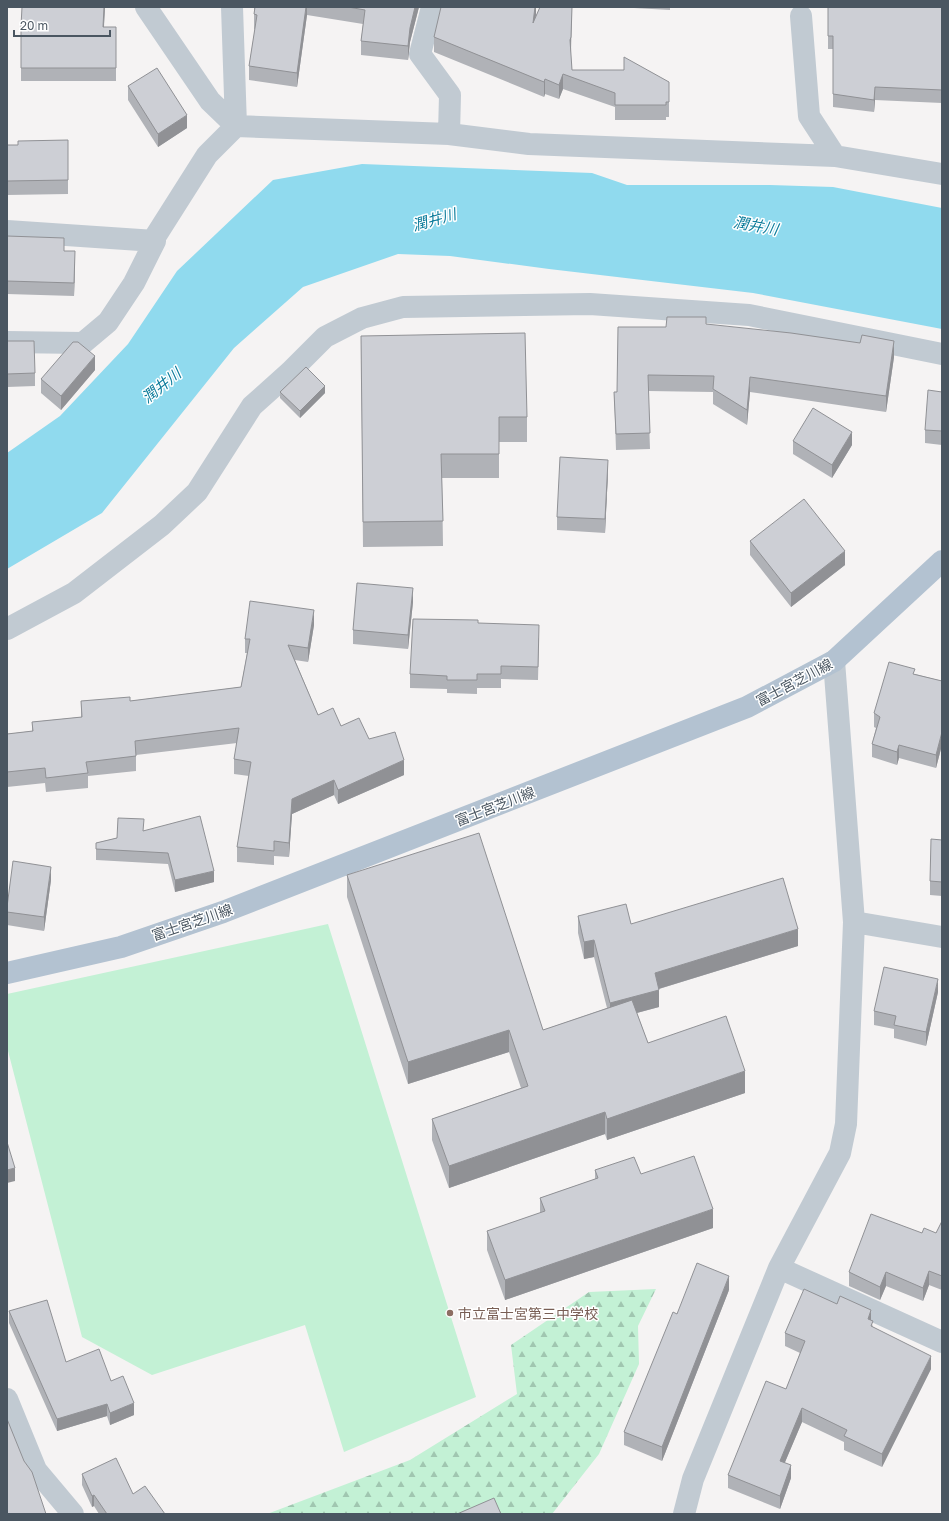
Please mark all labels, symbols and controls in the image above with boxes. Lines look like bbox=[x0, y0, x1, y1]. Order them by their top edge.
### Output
scale bar bbox=[14, 12, 110, 38]
text: 20 m bbox=[20, 18, 48, 33]
water label: 潤井川 bbox=[410, 204, 460, 234]
water label: 潤井川 bbox=[732, 212, 782, 238]
water label: 潤井川 bbox=[138, 363, 186, 406]
street label: 富士宮芝川線 bbox=[753, 655, 835, 709]
street label: 富士宮芝川線 bbox=[453, 783, 537, 829]
street label: 富士宮芝川線 bbox=[150, 900, 234, 944]
place label: 市立富士宮第三中学校 bbox=[458, 1305, 598, 1322]
marker: 市立富士宮第三中学校 bbox=[445, 1308, 455, 1318]

